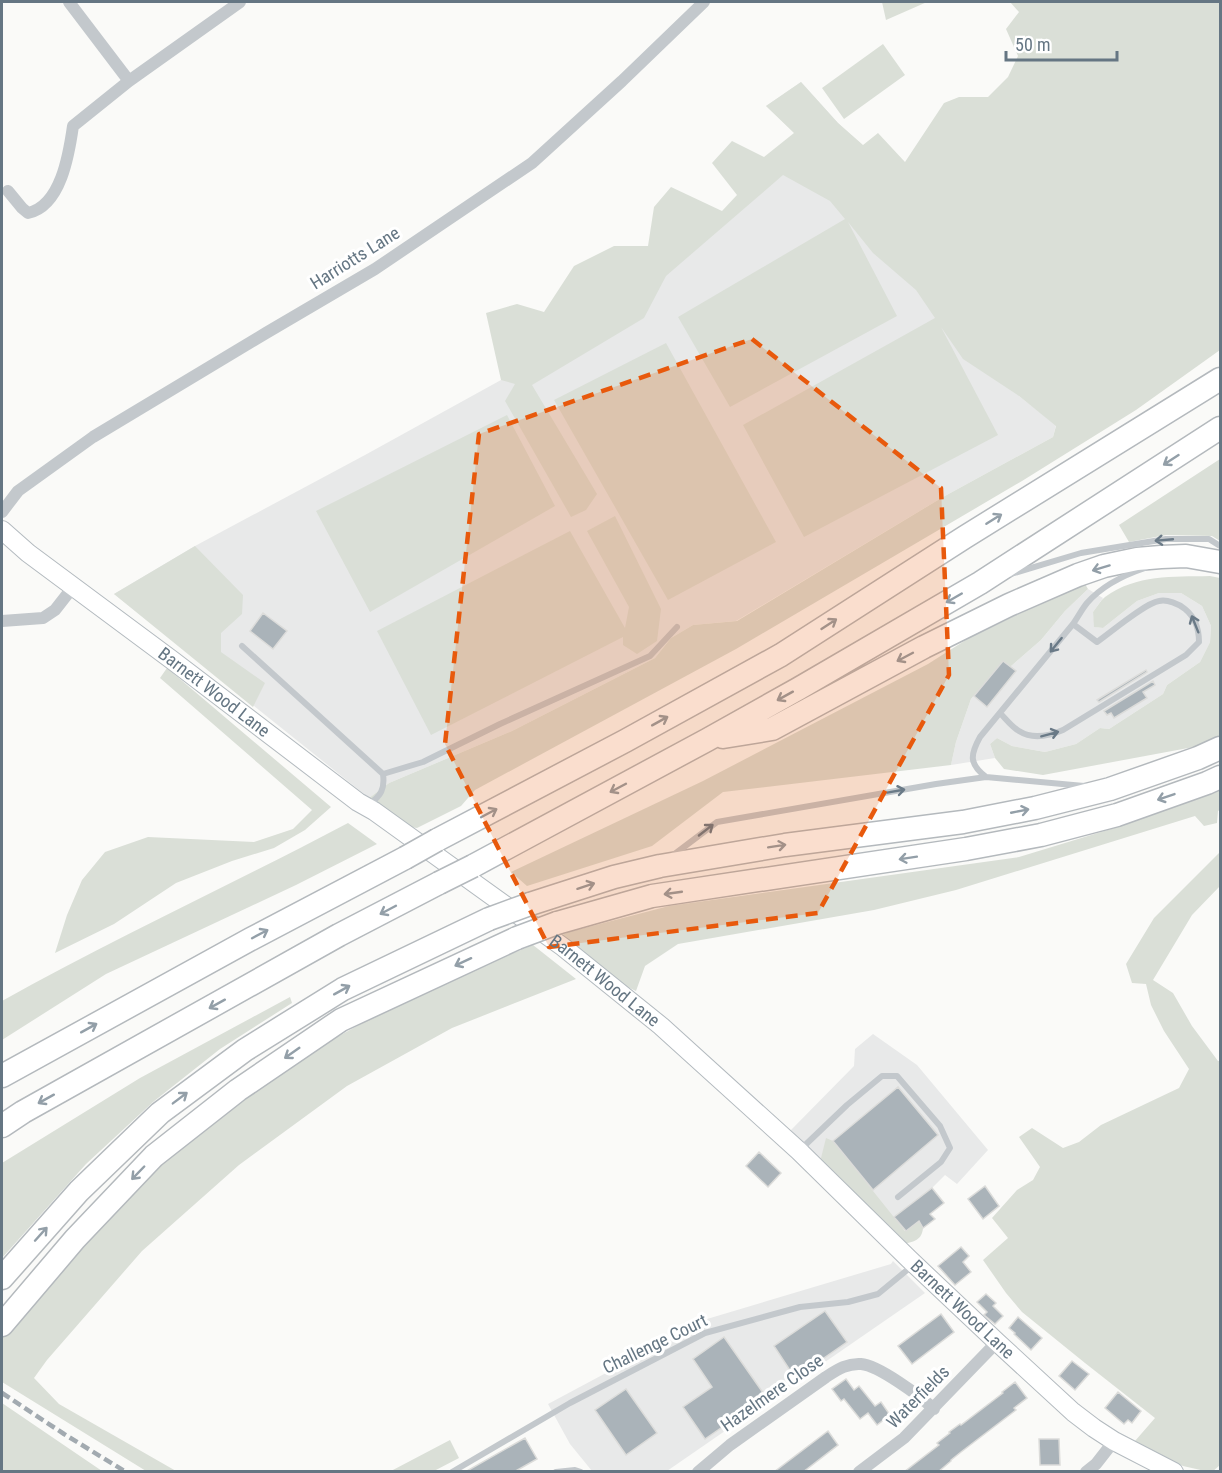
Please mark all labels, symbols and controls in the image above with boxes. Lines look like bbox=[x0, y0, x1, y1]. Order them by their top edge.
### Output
scale bar bbox=[1006, 24, 1117, 62]
text: 50 m bbox=[1015, 34, 1050, 55]
street label: Harriotts Lane bbox=[306, 222, 403, 293]
one-way arrow bbox=[1163, 453, 1180, 466]
one-way arrow bbox=[985, 513, 1002, 525]
one-way arrow bbox=[1154, 535, 1174, 546]
one-way arrow bbox=[1092, 563, 1111, 574]
one-way arrow bbox=[946, 593, 963, 605]
one-way arrow bbox=[1189, 615, 1200, 634]
one-way arrow bbox=[821, 618, 837, 630]
one-way arrow bbox=[1049, 637, 1062, 653]
street label: Barnett Wood Lane bbox=[154, 642, 274, 741]
one-way arrow bbox=[896, 652, 914, 663]
one-way arrow bbox=[777, 690, 794, 702]
one-way arrow bbox=[651, 715, 669, 726]
one-way arrow bbox=[1040, 727, 1059, 739]
one-way arrow bbox=[610, 783, 628, 794]
one-way arrow bbox=[886, 785, 905, 796]
one-way arrow bbox=[1157, 793, 1176, 804]
one-way arrow bbox=[1010, 805, 1029, 816]
one-way arrow bbox=[479, 807, 497, 818]
one-way arrow bbox=[698, 823, 714, 836]
one-way arrow bbox=[766, 841, 786, 852]
one-way arrow bbox=[899, 853, 918, 864]
one-way arrow bbox=[576, 880, 595, 891]
one-way arrow bbox=[664, 887, 684, 898]
one-way arrow bbox=[379, 905, 397, 916]
one-way arrow bbox=[251, 928, 269, 939]
street label: Barnett Wood Lane bbox=[546, 930, 664, 1031]
one-way arrow bbox=[455, 957, 473, 969]
one-way arrow bbox=[332, 984, 350, 995]
one-way arrow bbox=[208, 999, 226, 1010]
one-way arrow bbox=[80, 1022, 98, 1033]
one-way arrow bbox=[284, 1047, 300, 1059]
one-way arrow bbox=[171, 1092, 187, 1105]
one-way arrow bbox=[38, 1093, 55, 1105]
one-way arrow bbox=[131, 1165, 145, 1180]
one-way arrow bbox=[34, 1227, 48, 1242]
street label: Barnett Wood Lane bbox=[907, 1255, 1019, 1363]
street label: Challenge Court bbox=[599, 1309, 710, 1378]
street label: Hazelmere Close bbox=[717, 1350, 827, 1436]
street label: Waterfields bbox=[882, 1361, 953, 1432]

